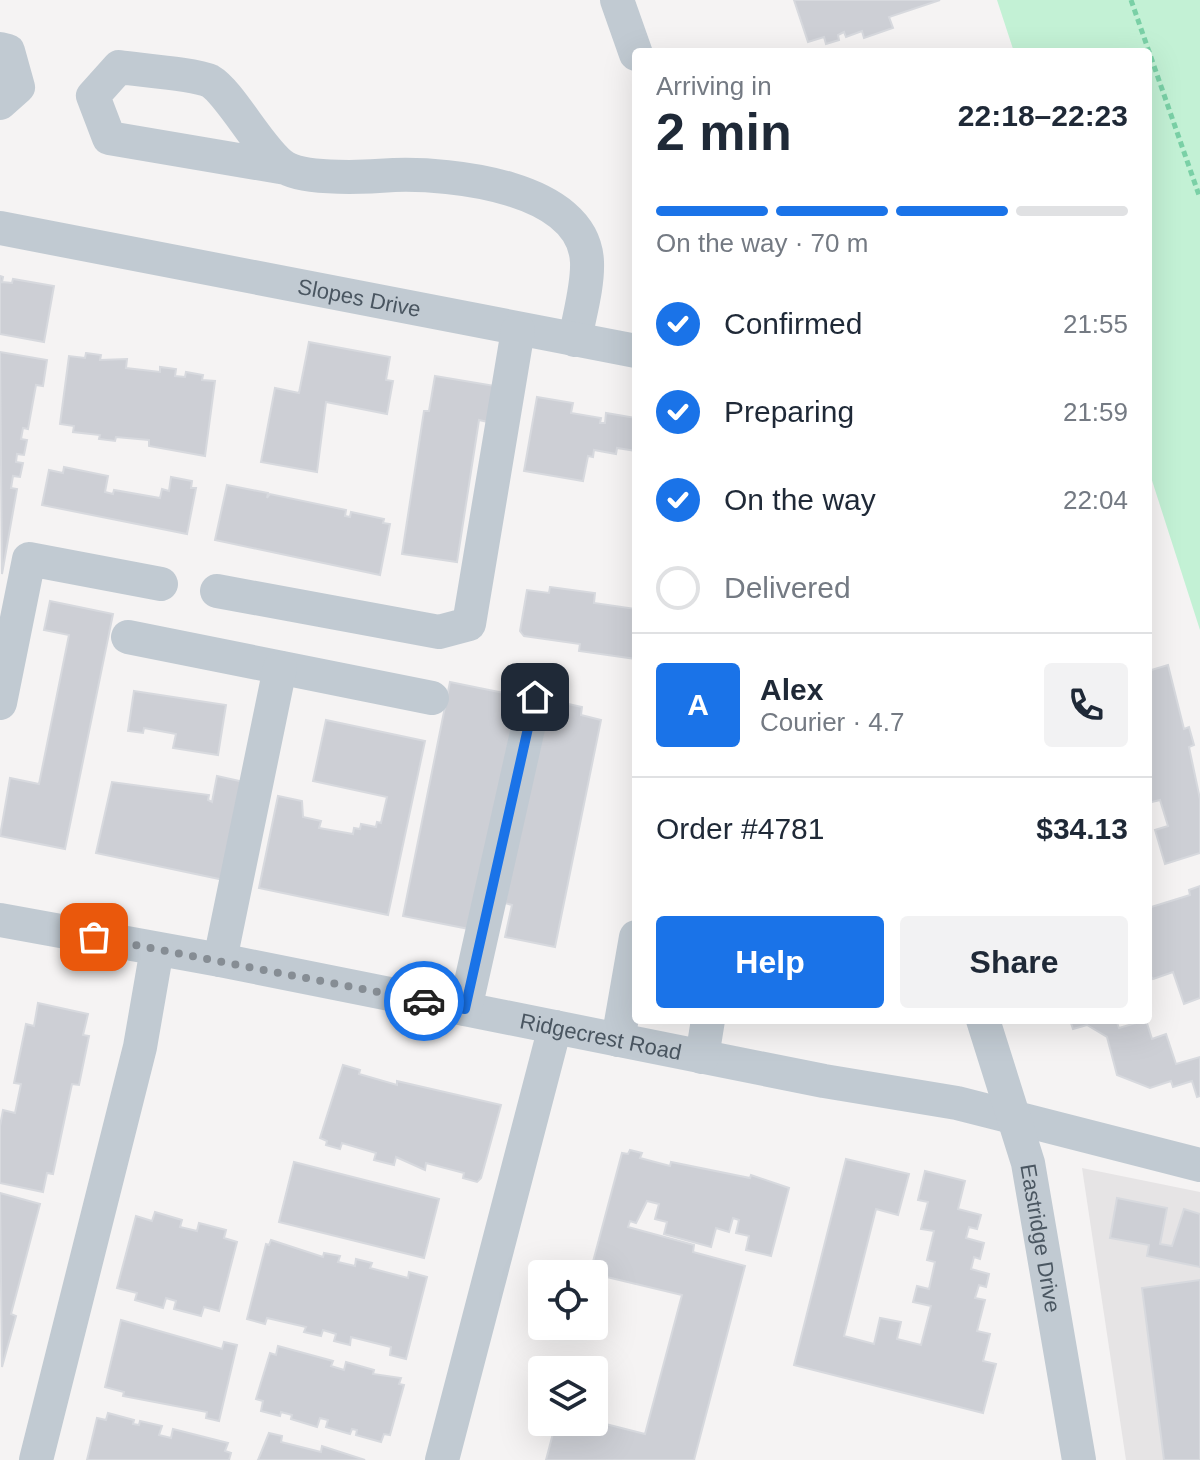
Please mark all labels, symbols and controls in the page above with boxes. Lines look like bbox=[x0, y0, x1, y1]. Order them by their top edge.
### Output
text: Arriving in bbox=[656, 71, 772, 101]
text: 22:18–22:23 bbox=[958, 99, 1128, 132]
text: 2 min bbox=[656, 103, 792, 161]
text: On the way · 70 m bbox=[656, 228, 868, 258]
street label: Slopes Drive bbox=[296, 274, 423, 322]
icon: check bbox=[656, 302, 700, 346]
text: Confirmed bbox=[724, 307, 862, 340]
text: 21:55 bbox=[1063, 309, 1128, 339]
icon: check bbox=[656, 390, 700, 434]
text: Preparing bbox=[724, 395, 854, 428]
text: 21:59 bbox=[1063, 397, 1128, 427]
icon: check bbox=[656, 478, 700, 522]
text: On the way bbox=[724, 483, 876, 516]
text: 22:04 bbox=[1063, 485, 1128, 515]
text: Delivered bbox=[724, 571, 851, 604]
pin bbox=[501, 663, 569, 731]
button: phone bbox=[1044, 663, 1128, 747]
text: Alex bbox=[760, 673, 823, 706]
icon: home bbox=[513, 675, 557, 719]
text: A bbox=[687, 688, 709, 721]
text: Courier · 4.7 bbox=[760, 707, 905, 737]
text: Order #4781 bbox=[656, 812, 824, 845]
text: $34.13 bbox=[1036, 812, 1128, 845]
pin bbox=[60, 903, 128, 971]
icon: bag bbox=[72, 915, 116, 959]
button: Help bbox=[656, 916, 884, 1008]
button: Share bbox=[900, 916, 1128, 1008]
courier bbox=[384, 961, 464, 1041]
icon: car bbox=[402, 979, 446, 1023]
street label: Ridgecrest Road bbox=[518, 1008, 684, 1065]
street label: Eastridge Drive bbox=[1015, 1162, 1065, 1314]
map controls bbox=[528, 1260, 608, 1436]
button: locate bbox=[528, 1260, 608, 1340]
button: layers bbox=[528, 1356, 608, 1436]

